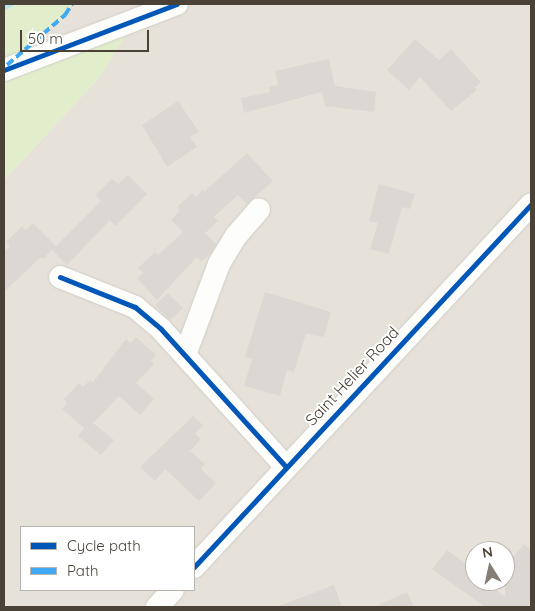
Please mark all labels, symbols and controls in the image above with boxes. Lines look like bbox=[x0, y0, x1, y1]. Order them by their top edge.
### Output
scale bar bbox=[22, 20, 151, 52]
text: 50 m bbox=[28, 29, 63, 48]
street label: Saint Helier Road bbox=[301, 323, 403, 429]
legend bbox=[20, 526, 195, 591]
text: Cycle path bbox=[67, 536, 141, 555]
north arrow bbox=[465, 541, 515, 591]
text: N bbox=[481, 542, 494, 562]
text: Path bbox=[67, 561, 99, 580]

